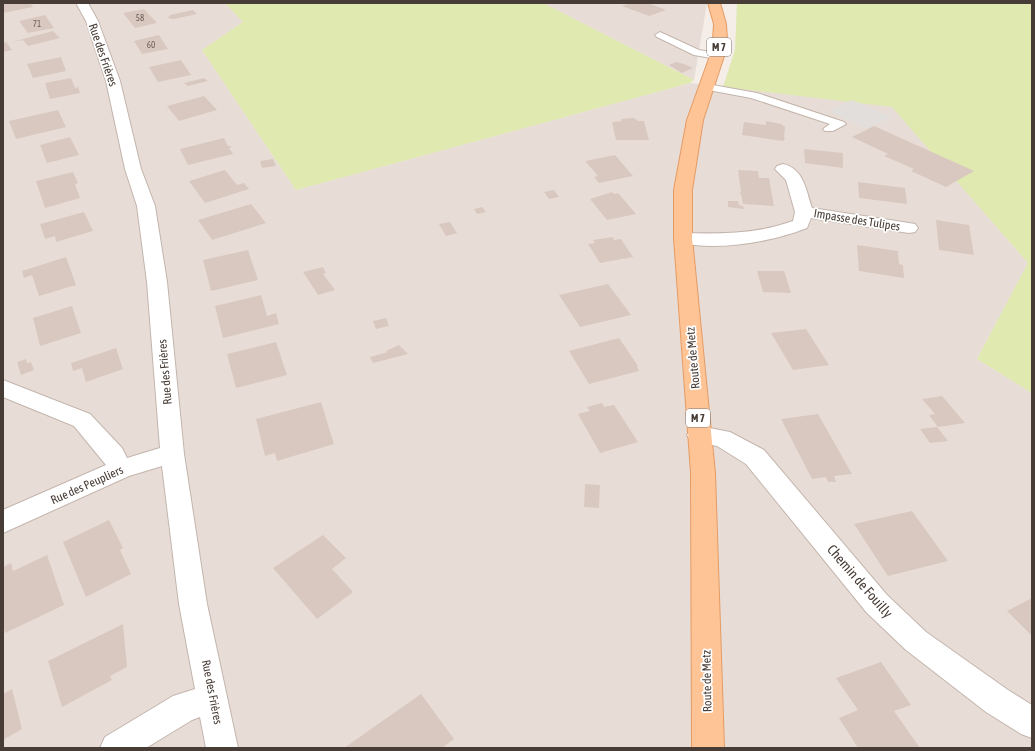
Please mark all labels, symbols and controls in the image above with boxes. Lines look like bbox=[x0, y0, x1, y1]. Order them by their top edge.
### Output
house number: 58 bbox=[136, 13, 144, 23]
house number: 71 bbox=[33, 19, 41, 29]
street label: Rue des Frières bbox=[86, 22, 120, 88]
road number: M 7 bbox=[707, 38, 731, 56]
house number: 60 bbox=[147, 40, 155, 50]
street label: Impasse des Tulipes bbox=[813, 206, 901, 234]
street label: Route de Metz bbox=[683, 326, 703, 389]
street label: Rue des Frières bbox=[155, 339, 175, 405]
road number: M 7 bbox=[686, 409, 710, 427]
street label: Rue des Peupliers bbox=[49, 463, 125, 507]
street label: Chemin de Fouilly bbox=[824, 541, 896, 621]
street label: Route de Metz bbox=[699, 649, 715, 712]
street label: Rue des Frières bbox=[199, 659, 225, 725]

